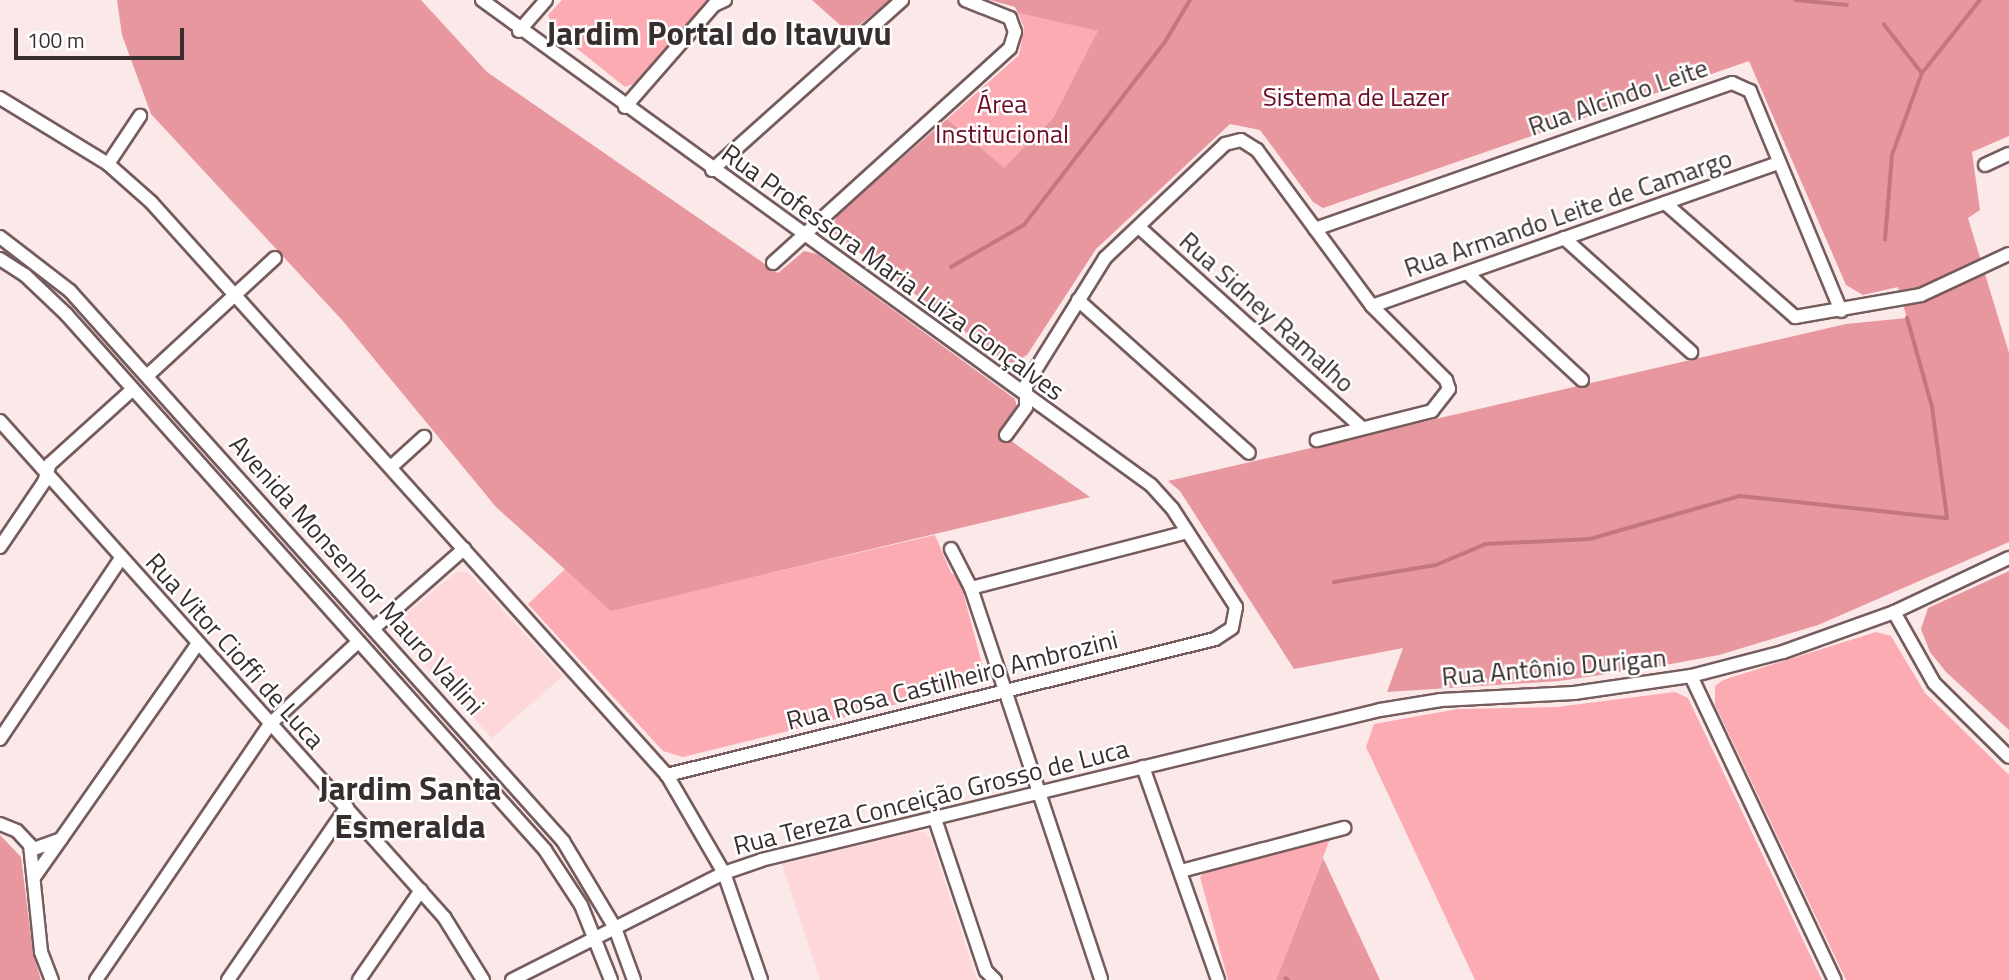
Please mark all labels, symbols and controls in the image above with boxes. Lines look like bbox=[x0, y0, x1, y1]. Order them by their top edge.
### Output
scale bar bbox=[18, 14, 187, 58]
district label: Jardim Portal do Itavuvu bbox=[546, 14, 892, 54]
text: 100 m bbox=[27, 24, 84, 56]
street label: Rua Alcindo Leite bbox=[1524, 52, 1712, 142]
park label: Sistema de Lazer bbox=[1263, 81, 1449, 113]
park label: Área Institucional bbox=[935, 88, 1069, 150]
street label: Rua Professora Maria Luiza Gonçalves bbox=[716, 137, 1070, 407]
street label: Rua Armando Leite de Camargo bbox=[1400, 142, 1736, 284]
street label: Rua Sidney Ramalho bbox=[1173, 225, 1361, 399]
street label: Avenida Monsenhor Mauro Vallini bbox=[223, 429, 491, 721]
street label: Rua Vitor Cioffi de Luca bbox=[139, 547, 331, 755]
street label: Rua Rosa Castilheiro Ambrozini bbox=[783, 624, 1121, 736]
street label: Rua Antônio Durigan bbox=[1440, 642, 1668, 692]
street label: Rua Tereza Conceição Grosso de Luca bbox=[730, 733, 1132, 861]
district label: Jardim Santa Esmeralda bbox=[319, 769, 501, 847]

